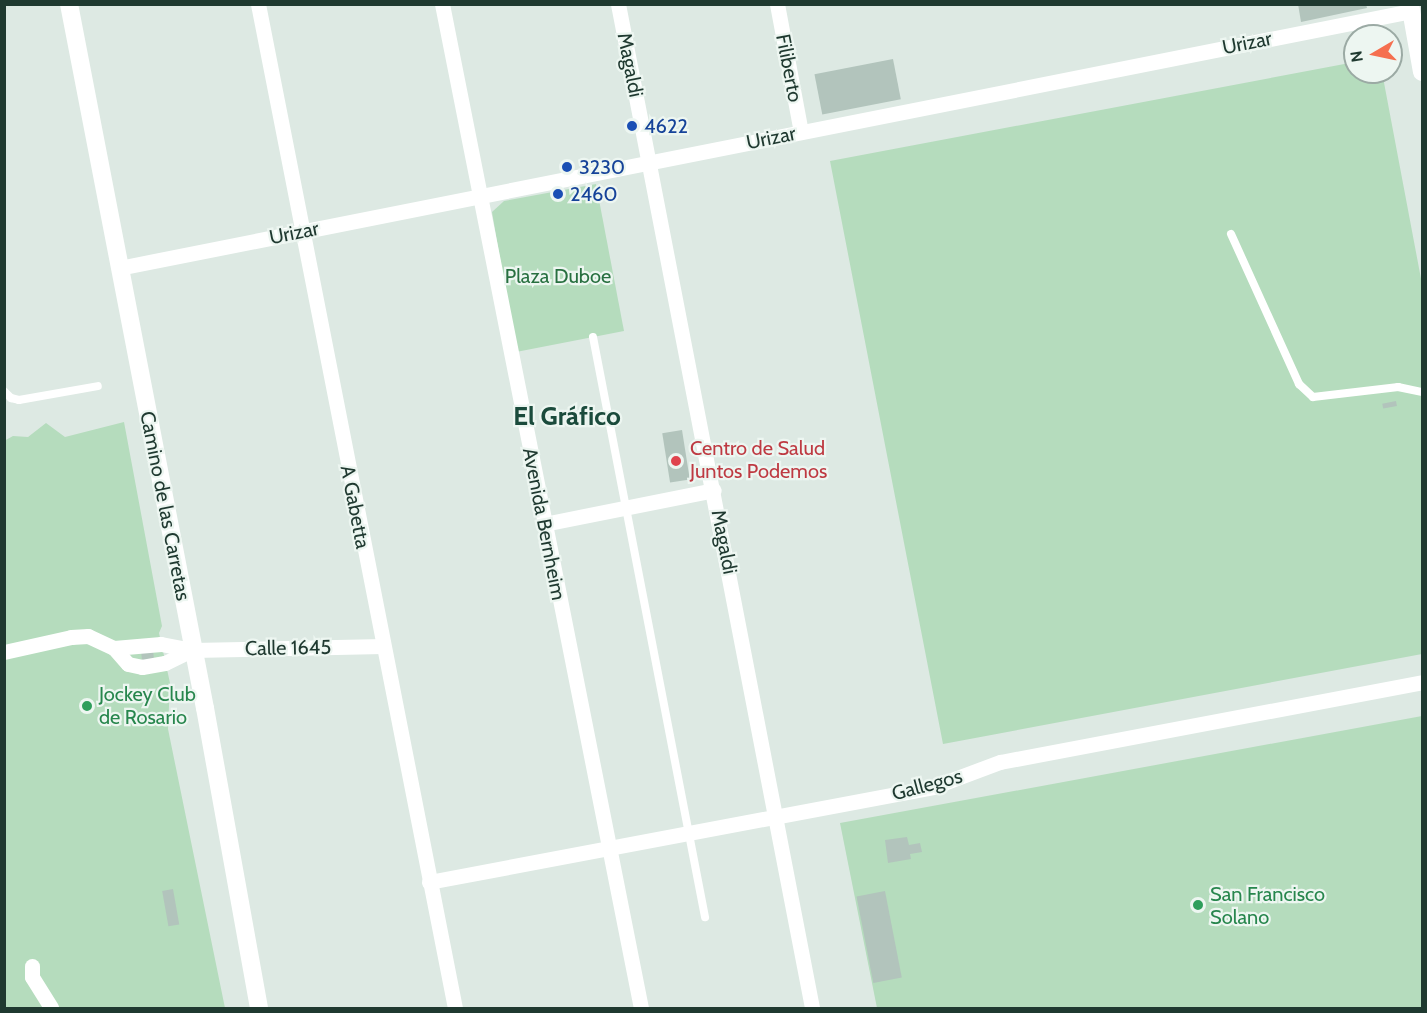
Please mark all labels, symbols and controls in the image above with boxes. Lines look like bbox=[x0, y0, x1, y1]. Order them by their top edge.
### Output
north arrow bbox=[1343, 24, 1403, 84]
street label: Urizar bbox=[1220, 26, 1274, 60]
street label: Magaldi bbox=[612, 31, 648, 99]
street label: Filiberto bbox=[771, 32, 807, 104]
text: N bbox=[1346, 50, 1367, 64]
place label: 4622 bbox=[644, 114, 688, 138]
marker: 4622 bbox=[625, 119, 639, 133]
street label: Urizar bbox=[744, 121, 798, 155]
place label: 3230 bbox=[579, 155, 625, 179]
marker: 3230 bbox=[560, 160, 574, 174]
place label: 2460 bbox=[570, 182, 617, 206]
marker: 2460 bbox=[551, 187, 565, 201]
street label: Urizar bbox=[267, 216, 321, 250]
park label: Plaza Duboe bbox=[505, 264, 611, 288]
district label: El Gráfico bbox=[513, 401, 621, 433]
street label: Camino de las Carretas bbox=[135, 409, 195, 603]
place label: Centro de Salud Juntos Podemos bbox=[690, 437, 827, 484]
street label: Avenida Bernheim bbox=[517, 446, 571, 602]
marker: Centro de Salud Juntos Podemos bbox=[667, 452, 685, 470]
street label: A Gabetta bbox=[335, 463, 375, 551]
street label: Magaldi bbox=[706, 508, 742, 576]
street label: Calle 1645 bbox=[245, 635, 331, 661]
place label: Jockey Club de Rosario bbox=[99, 682, 196, 729]
marker: Jockey Club de Rosario bbox=[80, 699, 94, 713]
street label: Gallegos bbox=[889, 764, 965, 806]
place label: San Francisco Solano bbox=[1210, 882, 1325, 929]
marker: San Francisco Solano bbox=[1191, 898, 1205, 912]

